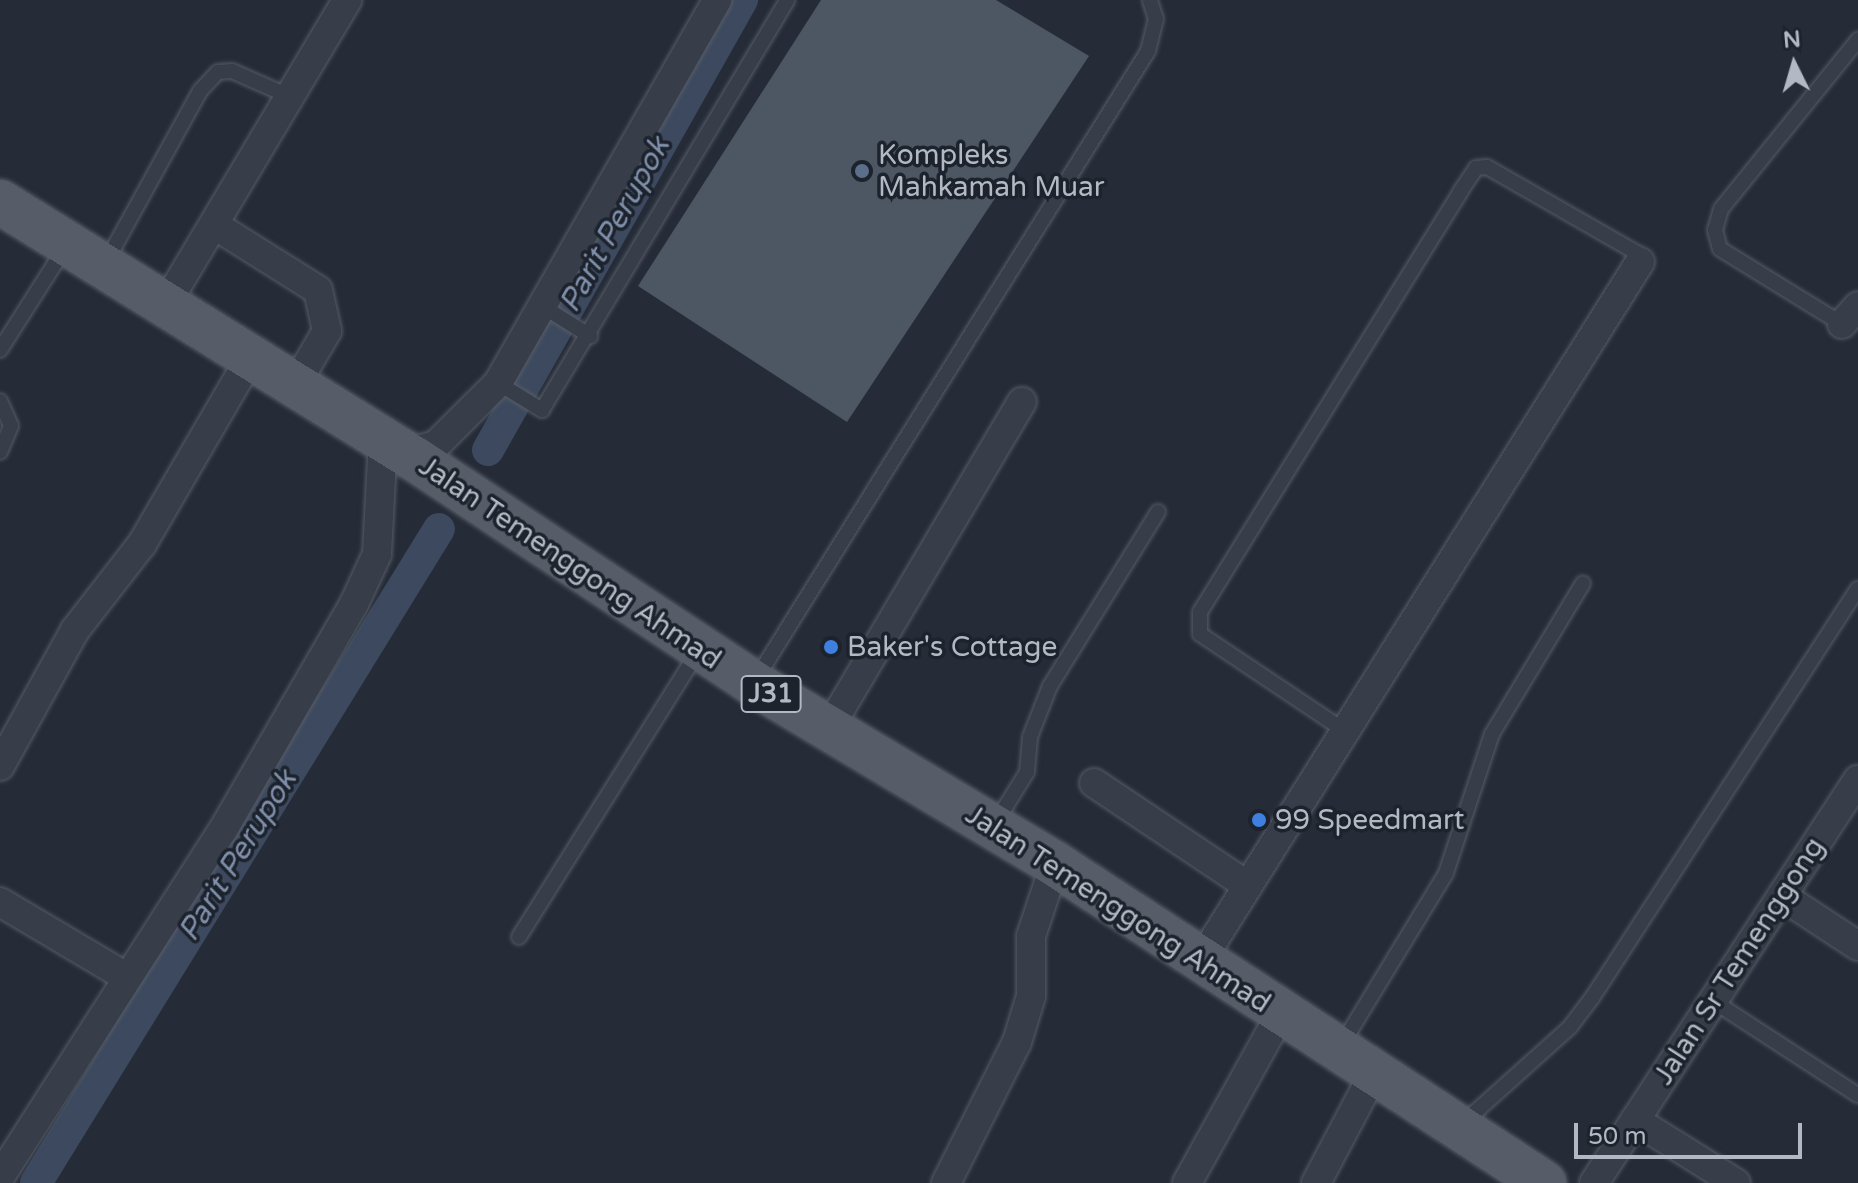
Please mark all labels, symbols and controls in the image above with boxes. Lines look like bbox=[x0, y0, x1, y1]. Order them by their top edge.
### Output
north arrow bbox=[1754, 24, 1834, 104]
text: N bbox=[1782, 26, 1802, 54]
water label: Parit Perupok bbox=[552, 131, 678, 319]
place label: Kompleks Mahkamah Muar bbox=[878, 138, 1105, 204]
marker: Kompleks Mahkamah Muar bbox=[853, 162, 871, 180]
street label: Jalan Temenggong Ahmad bbox=[413, 449, 727, 677]
place label: Baker's Cottage bbox=[847, 630, 1057, 664]
marker: Baker's Cottage bbox=[822, 638, 840, 656]
road number: J31 bbox=[739, 672, 803, 716]
water label: Parit Perupok bbox=[171, 764, 305, 948]
street label: Jalan Temenggong Ahmad bbox=[959, 798, 1277, 1020]
place label: 99 Speedmart bbox=[1275, 803, 1464, 837]
marker: 99 Speedmart bbox=[1250, 811, 1268, 829]
street label: Jalan Sr Temenggong bbox=[1647, 831, 1831, 1091]
scale bar bbox=[1578, 1107, 1806, 1157]
text: 50 m bbox=[1588, 1122, 1646, 1151]

